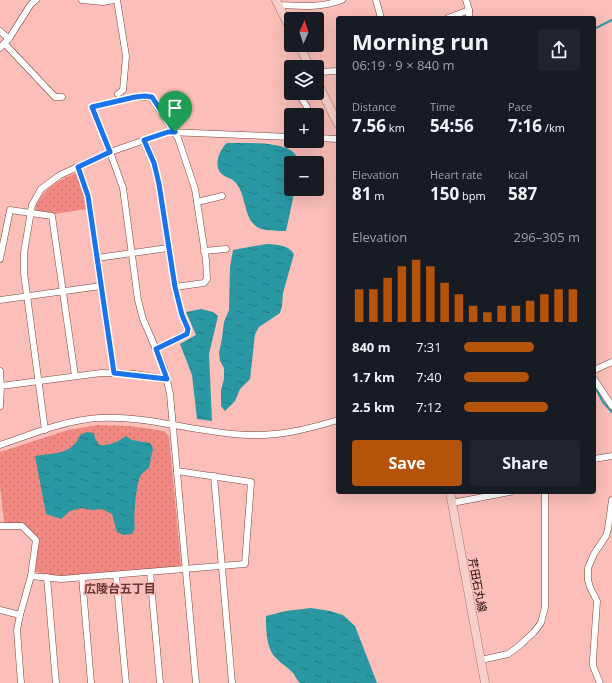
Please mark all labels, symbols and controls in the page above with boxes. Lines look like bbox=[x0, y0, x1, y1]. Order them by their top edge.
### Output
north arrow bbox=[284, 12, 324, 52]
map controls bbox=[284, 12, 324, 196]
text: Morning run bbox=[352, 26, 489, 56]
button: share bbox=[538, 29, 580, 71]
text: 06:19 · 9 × 840 m bbox=[352, 56, 455, 74]
button: layers bbox=[284, 60, 324, 100]
pin bbox=[158, 91, 192, 132]
icon: arrive bbox=[164, 97, 186, 119]
text: Distance bbox=[352, 99, 396, 114]
text: Time bbox=[430, 99, 455, 114]
text: Pace bbox=[508, 99, 532, 114]
button: + bbox=[284, 108, 324, 148]
text: 7.56 bbox=[352, 114, 386, 137]
text: 54:56 bbox=[430, 114, 474, 137]
text: 7:16 bbox=[508, 114, 542, 137]
text: km bbox=[386, 120, 405, 135]
text: /km bbox=[542, 120, 565, 135]
button: − bbox=[284, 156, 324, 196]
text: Elevation bbox=[352, 167, 399, 182]
text: Heart rate bbox=[430, 167, 482, 182]
text: kcal bbox=[508, 167, 528, 182]
text: 81 bbox=[352, 182, 371, 205]
text: 150 bbox=[430, 182, 459, 205]
text: 587 bbox=[508, 182, 537, 205]
text: m bbox=[371, 188, 385, 203]
text: bpm bbox=[459, 188, 486, 203]
text: Elevation bbox=[352, 228, 407, 246]
text: 296–305 m bbox=[513, 228, 580, 246]
text: 840 m bbox=[352, 338, 390, 356]
text: 7:31 bbox=[416, 338, 442, 356]
text: 1.7 km bbox=[352, 368, 395, 386]
text: 7:40 bbox=[416, 368, 442, 386]
text: 2.5 km bbox=[352, 398, 395, 416]
text: 7:12 bbox=[416, 398, 442, 416]
button: Save bbox=[352, 440, 462, 486]
button: Share bbox=[470, 440, 580, 486]
street label: 芹田石丸線 bbox=[465, 557, 491, 613]
district label: 広陵台五丁目 bbox=[84, 580, 156, 597]

